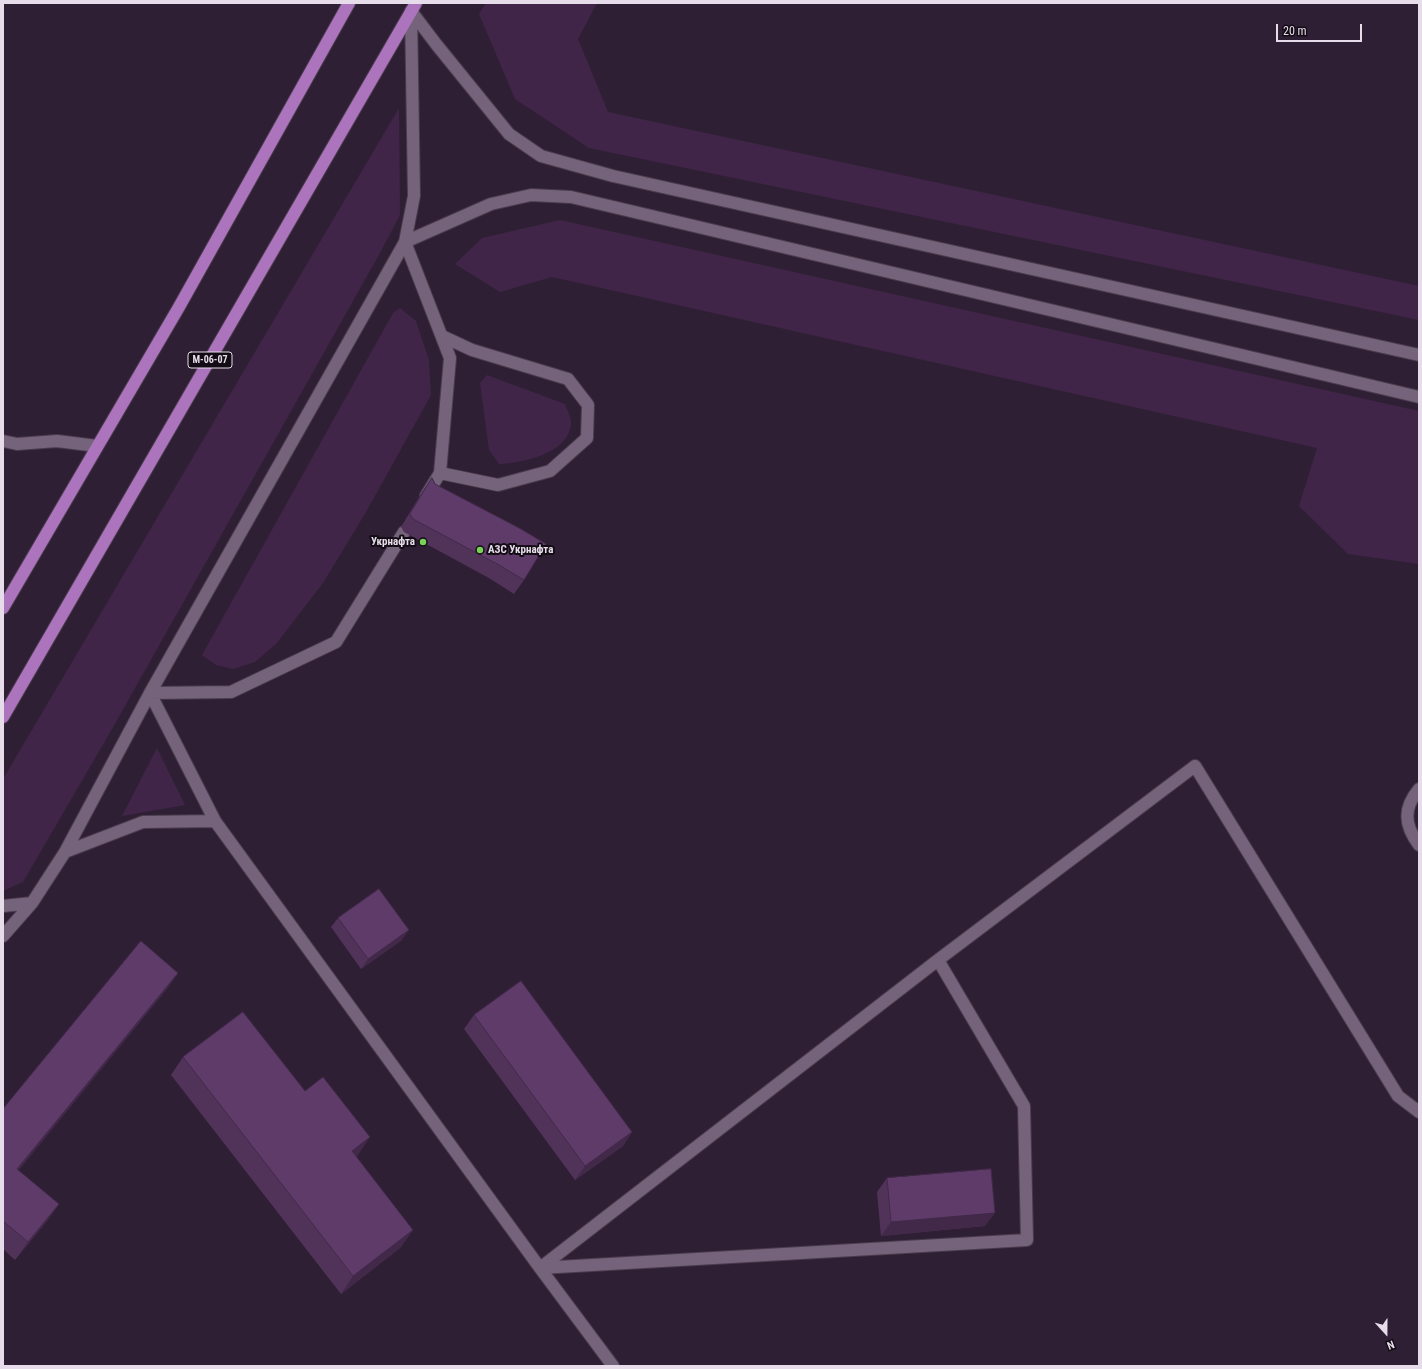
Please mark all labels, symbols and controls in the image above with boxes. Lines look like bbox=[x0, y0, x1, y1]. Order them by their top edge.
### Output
scale bar bbox=[1278, 16, 1364, 42]
text: 20 m bbox=[1283, 24, 1307, 38]
road number: М-06-07 bbox=[188, 352, 232, 368]
place label: Укрнафта bbox=[371, 535, 415, 549]
marker: Укрнафта bbox=[418, 537, 428, 547]
place label: АЗС Укрнафта bbox=[488, 543, 553, 557]
marker: АЗС Укрнафта bbox=[475, 545, 485, 555]
north arrow bbox=[1366, 1313, 1406, 1353]
text: N bbox=[1385, 1337, 1396, 1352]

